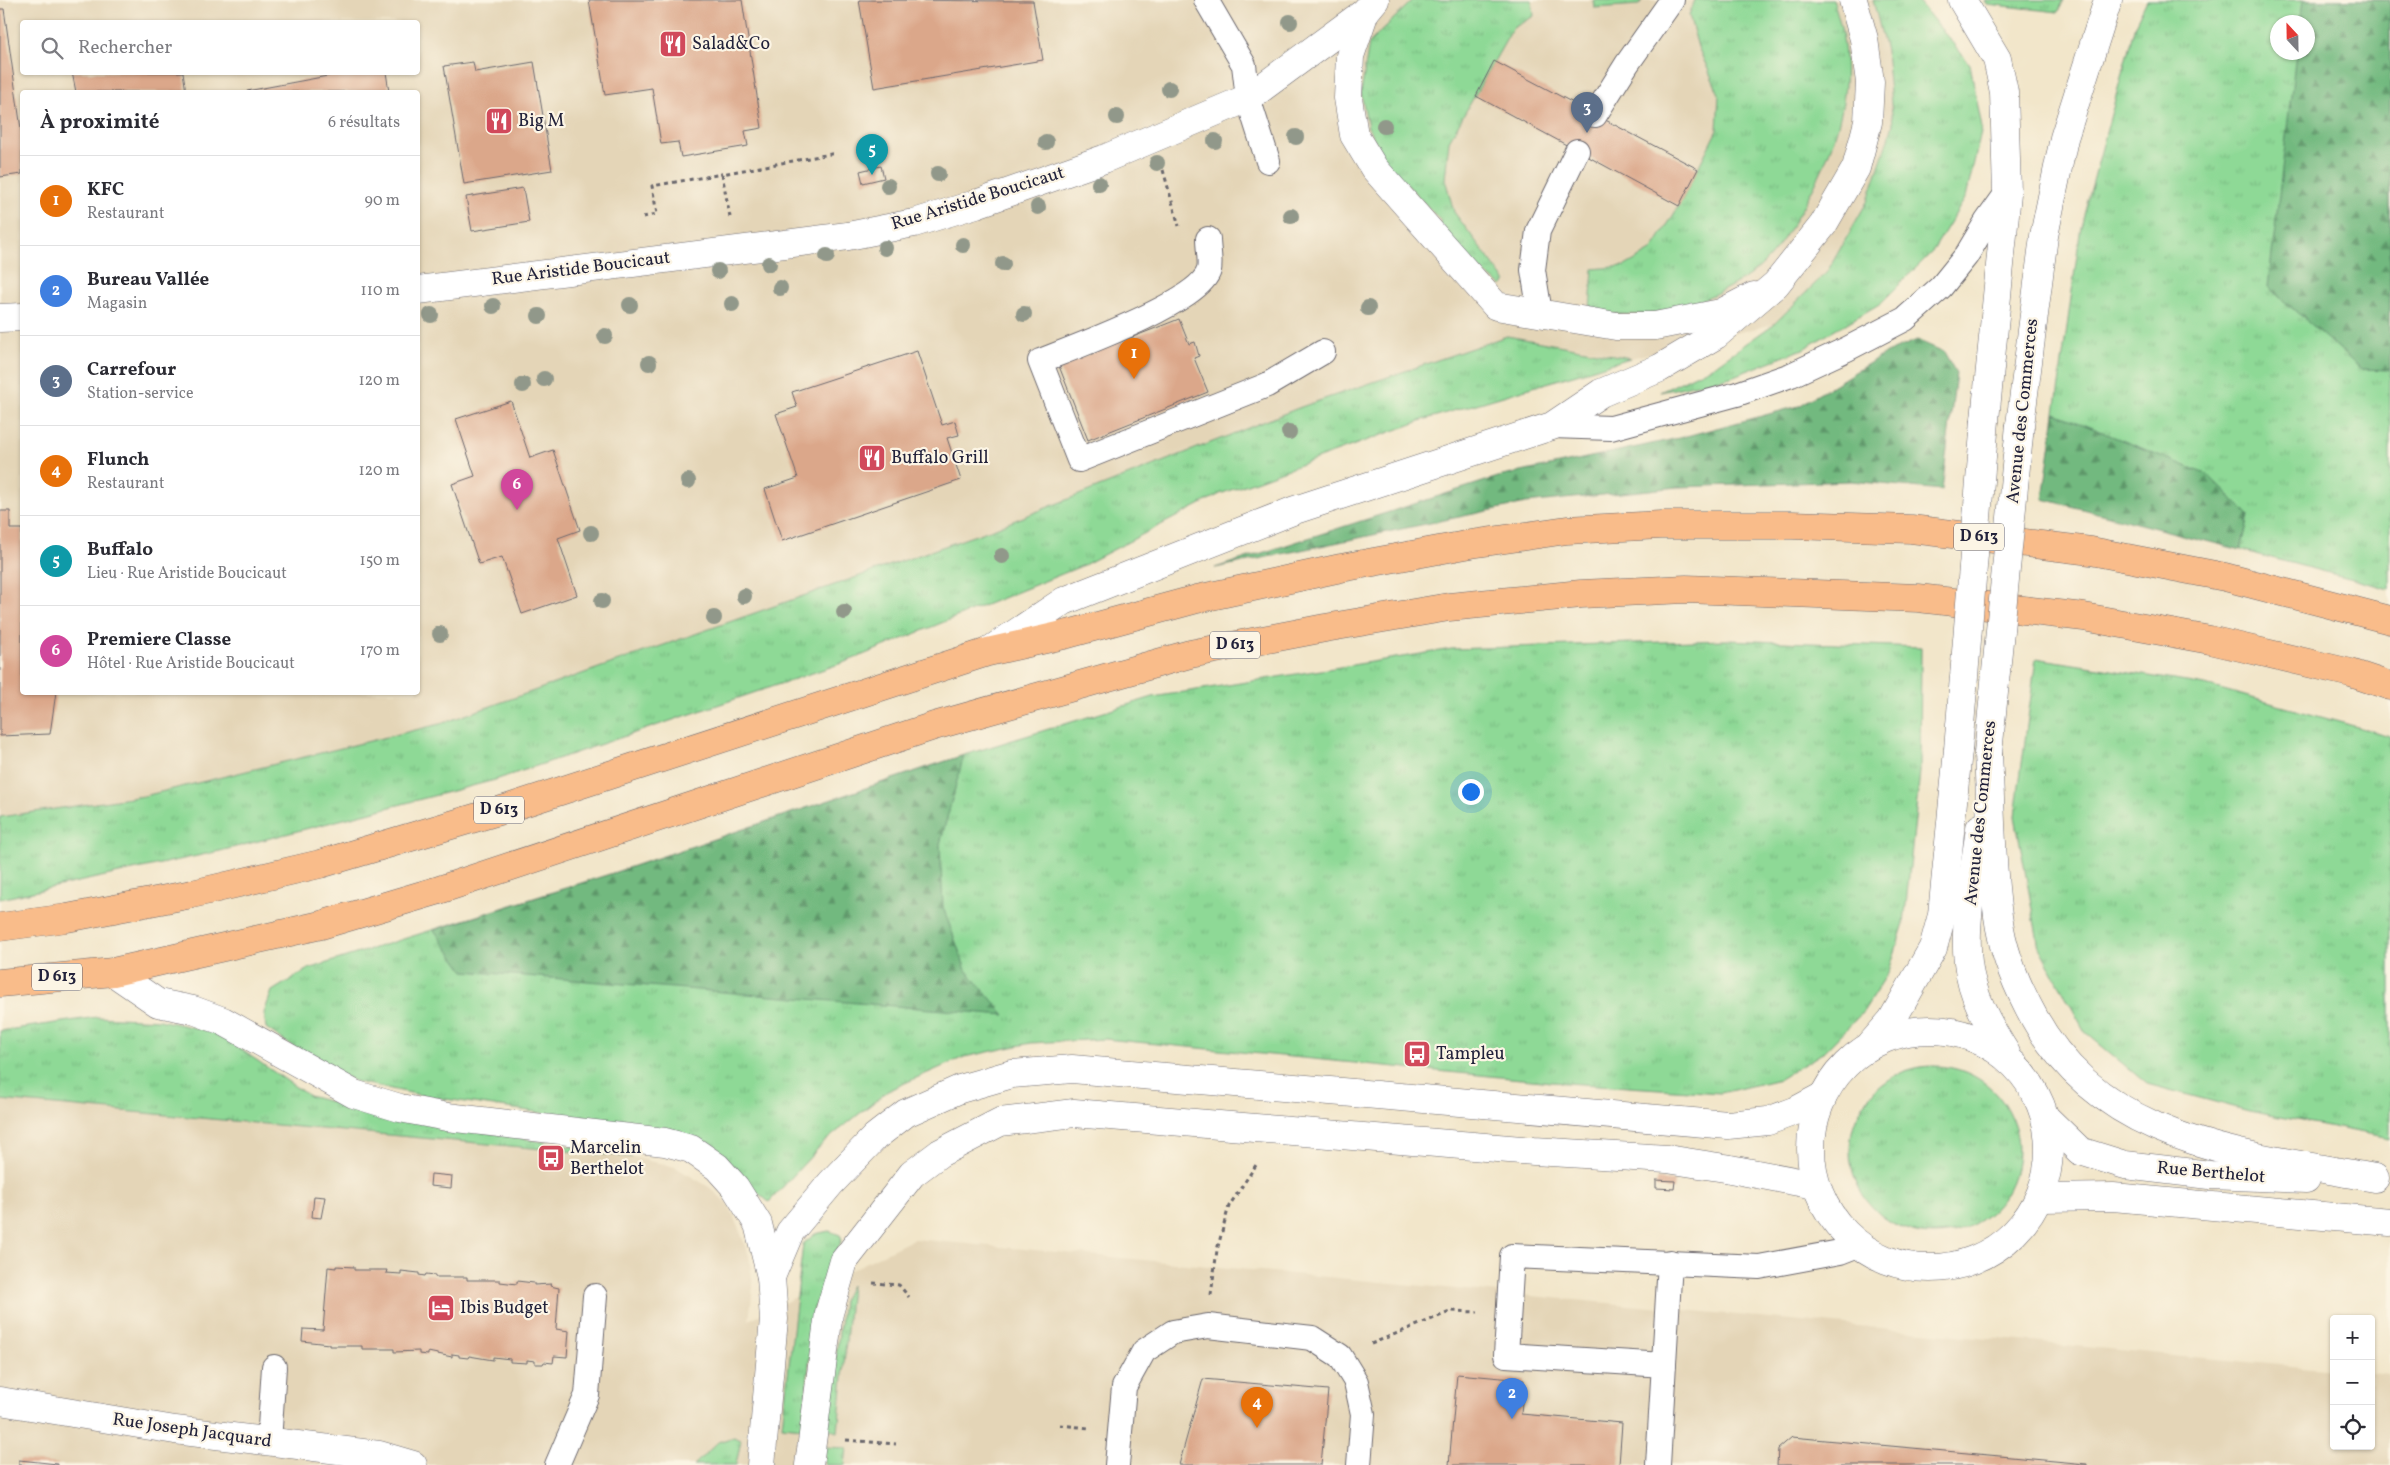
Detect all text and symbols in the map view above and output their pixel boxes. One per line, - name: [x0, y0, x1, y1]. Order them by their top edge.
- north arrow: [2270, 15, 2315, 60]
- search box: [20, 20, 420, 75]
- restaurant icon: Salad&Co: [658, 29, 688, 59]
- place label: Salad&Co: [692, 32, 770, 57]
- icon: search: [38, 34, 66, 62]
- text: Rechercher: [78, 35, 172, 61]
- pin: 3: [1571, 92, 1603, 133]
- restaurant icon: Big M: [484, 106, 514, 136]
- text: À proximité: [40, 108, 159, 137]
- place label: Big M: [518, 109, 564, 134]
- text: 6 résultats: [328, 112, 400, 134]
- pin: 5: [856, 134, 888, 175]
- street label: Rue Aristide Boucicaut: [888, 161, 1068, 237]
- text: KFC: [87, 177, 124, 203]
- text: 1: [53, 190, 59, 212]
- text: 90 m: [364, 190, 400, 212]
- text: Restaurant: [87, 203, 165, 225]
- street label: Rue Aristide Boucicaut: [490, 246, 672, 292]
- text: Bureau Vallée: [87, 267, 209, 293]
- text: 2: [52, 280, 60, 302]
- text: 110 m: [361, 280, 400, 302]
- text: Magasin: [87, 293, 147, 315]
- street label: Avenue des Commerces: [2001, 317, 2045, 505]
- pin: 1: [1118, 338, 1150, 379]
- text: Carrefour: [87, 357, 176, 383]
- text: 3: [52, 370, 60, 392]
- text: 120 m: [358, 370, 400, 392]
- text: Station-service: [87, 383, 194, 405]
- restaurant icon: Buffalo Grill: [857, 443, 887, 473]
- place label: Buffalo Grill: [891, 446, 989, 471]
- text: Flunch: [87, 447, 150, 473]
- text: 4: [51, 460, 61, 482]
- text: 120 m: [358, 460, 400, 482]
- pin: 6: [501, 469, 533, 510]
- text: Restaurant: [87, 473, 165, 495]
- road number: D 613: [1954, 524, 2004, 550]
- text: Buffalo: [87, 537, 153, 563]
- text: 5: [52, 550, 60, 572]
- text: 150 m: [359, 550, 400, 572]
- text: Lieu · Rue Aristide Boucicaut: [87, 563, 287, 585]
- text: Premiere Classe: [87, 627, 231, 653]
- road number: D 613: [1210, 632, 1260, 658]
- text: 6: [52, 640, 60, 662]
- text: 170 m: [360, 640, 400, 662]
- text: Hôtel · Rue Aristide Boucicaut: [87, 653, 295, 675]
- street label: Avenue des Commerces: [1959, 719, 2003, 907]
- your location: [1458, 779, 1484, 805]
- road number: D 613: [474, 796, 524, 824]
- road number: D 613: [32, 964, 82, 990]
- bus stop icon: Tampleu: [1402, 1039, 1432, 1069]
- place label: Tampleu: [1436, 1042, 1505, 1067]
- place label: Marcelin Berthelot: [570, 1136, 644, 1182]
- bus stop icon: Marcelin Berthelot: [536, 1143, 566, 1173]
- street label: Rue Berthelot: [2156, 1156, 2266, 1190]
- hotel icon: Ibis Budget: [426, 1293, 456, 1323]
- place label: Ibis Budget: [460, 1296, 549, 1321]
- map controls: [2330, 1315, 2375, 1450]
- button: +: [2330, 1315, 2375, 1360]
- button: −: [2330, 1360, 2375, 1405]
- pin: 2: [1496, 1378, 1528, 1419]
- pin: 4: [1241, 1387, 1273, 1428]
- button: locate: [2330, 1405, 2375, 1450]
- street label: Rue Joseph Jacquard: [111, 1407, 273, 1455]

